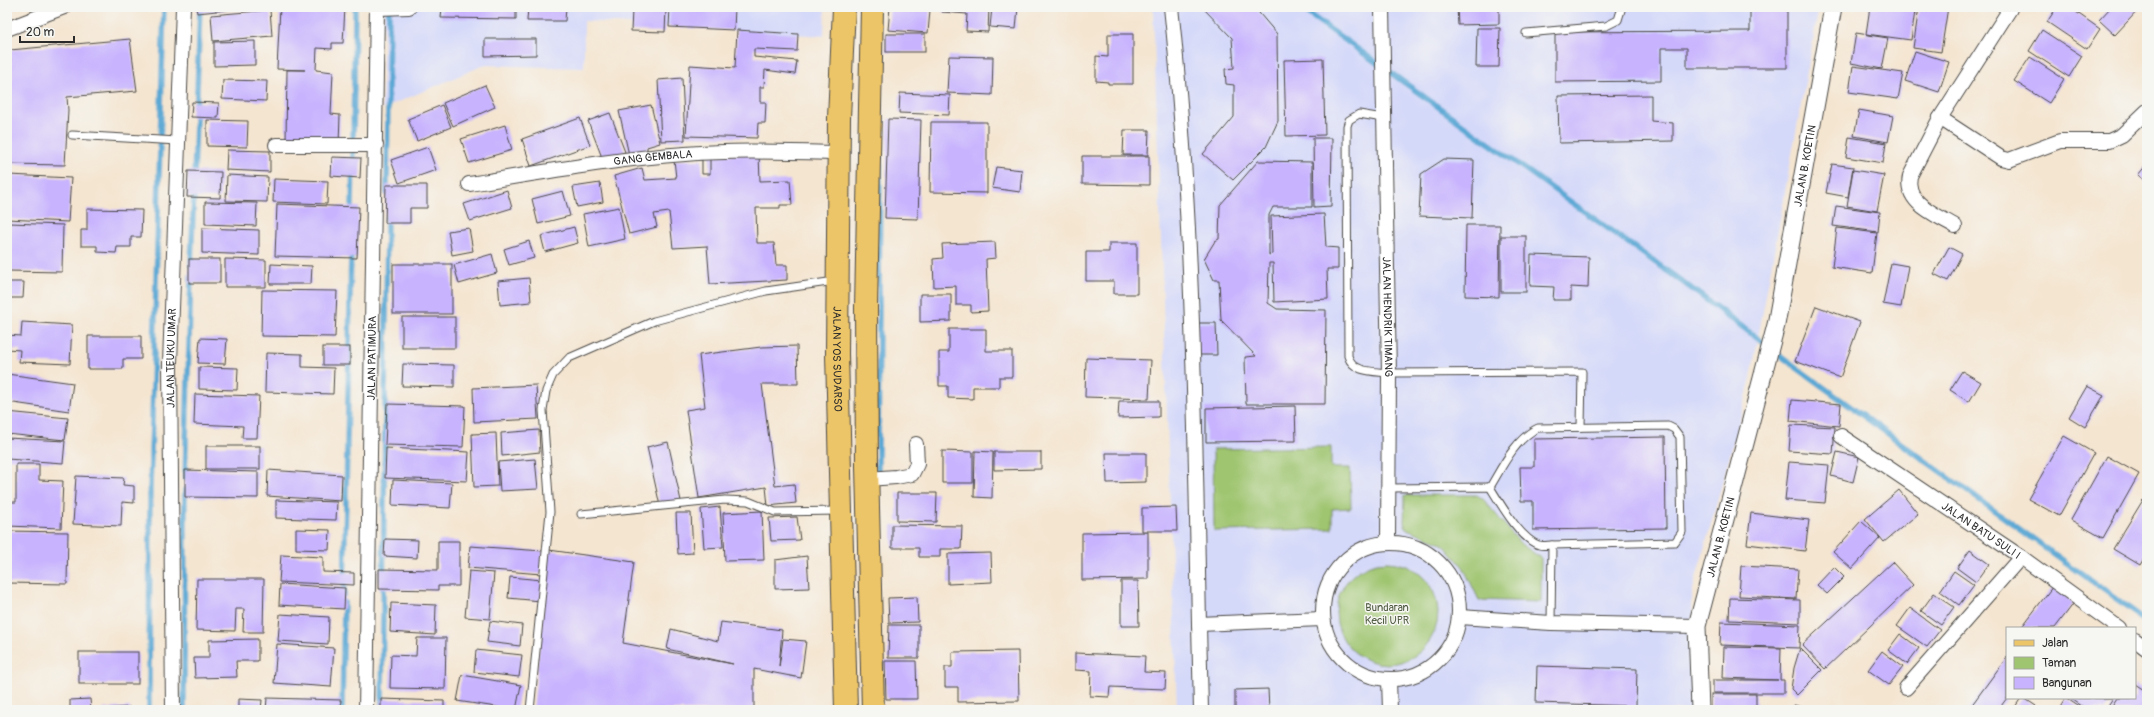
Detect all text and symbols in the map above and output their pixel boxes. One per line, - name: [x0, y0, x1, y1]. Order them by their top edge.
- scale bar: [20, 18, 74, 44]
- text: 20 m: [26, 25, 55, 40]
- street label: JALAN B. KOETIN: [1791, 124, 1818, 208]
- street label: GANG GEMBALA: [613, 147, 693, 168]
- street label: JALAN HENDRIK TIMANG: [1380, 257, 1396, 377]
- street label: JALAN YOS SUDARSO: [830, 306, 845, 412]
- street label: JALAN TEUKU UMAR: [163, 308, 178, 408]
- street label: JALAN PATIMURA: [364, 316, 379, 400]
- street label: JALAN B. KOETIN: [1704, 495, 1737, 579]
- street label: JALAN BATU SULI I: [1939, 499, 2023, 561]
- park label: Bundaran Kecil UPR: [1365, 601, 1409, 627]
- legend: [2006, 627, 2136, 699]
- text: Jalan: [2042, 636, 2068, 651]
- text: Taman: [2042, 656, 2076, 671]
- text: Bangunan: [2042, 676, 2092, 691]

